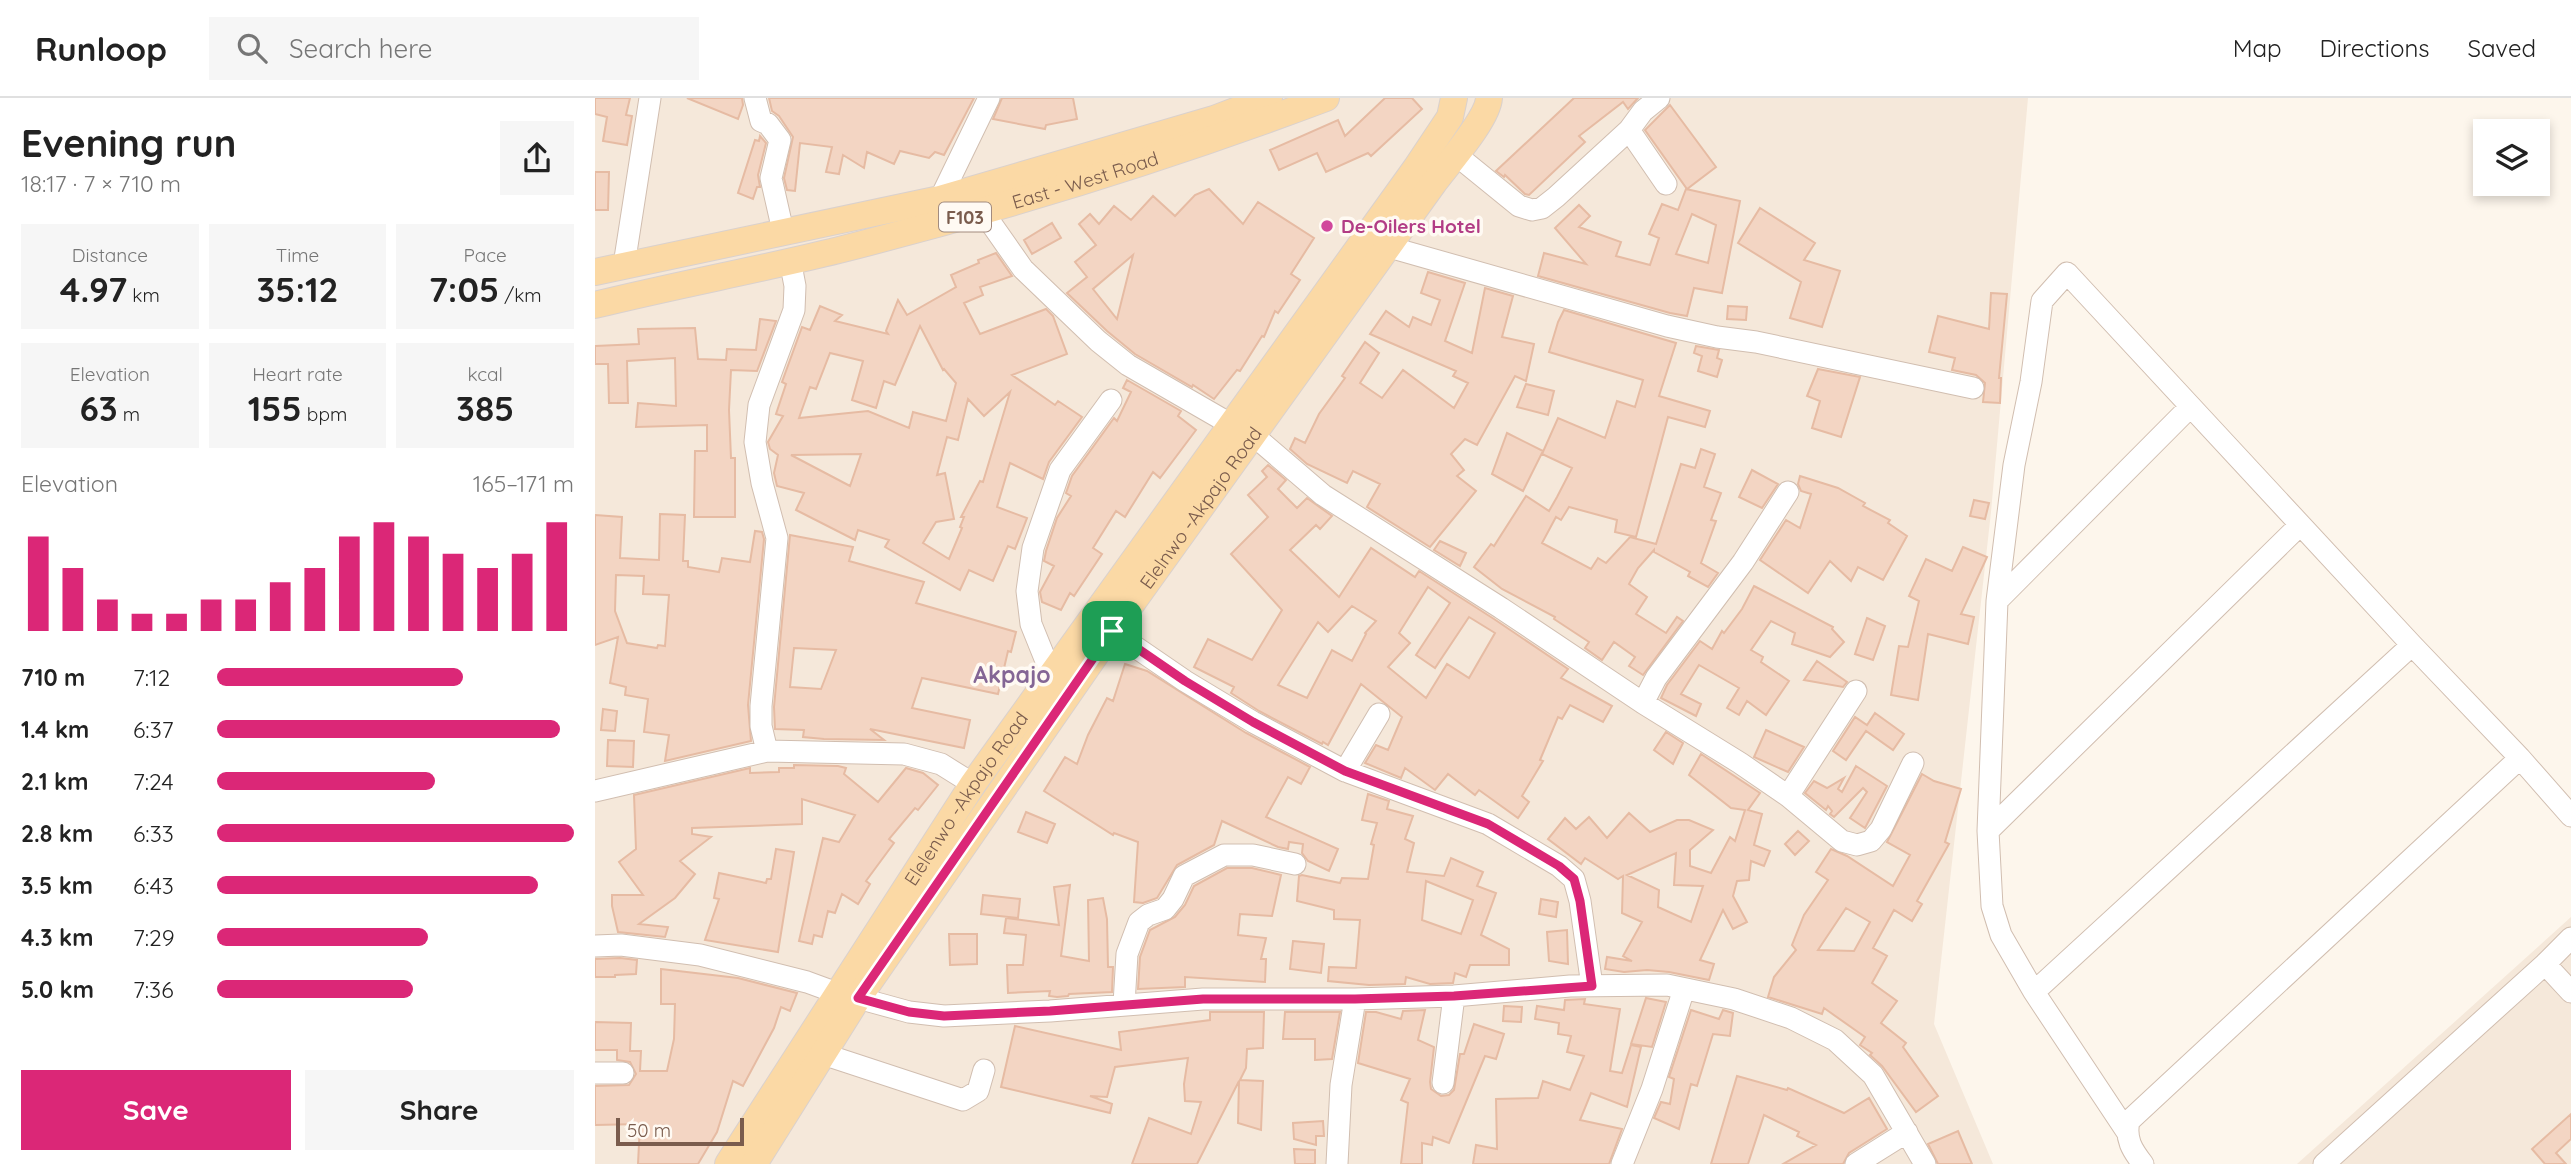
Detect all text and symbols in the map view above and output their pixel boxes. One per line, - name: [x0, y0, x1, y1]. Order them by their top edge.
- search box: [209, 17, 699, 80]
- text: Runloop: [35, 28, 167, 69]
- icon: search: [233, 29, 271, 67]
- text: Search here: [289, 32, 432, 65]
- text: Map: [2233, 33, 2282, 63]
- text: Directions: [2320, 33, 2430, 63]
- text: Saved: [2468, 33, 2536, 63]
- text: Evening run: [21, 119, 236, 167]
- map controls: [2473, 119, 2550, 196]
- button: layers: [2473, 119, 2550, 196]
- button: share: [500, 121, 574, 195]
- street label: East - West Road: [1009, 146, 1161, 214]
- text: 18:17 · 7 × 710 m: [21, 169, 181, 198]
- road number: F103: [939, 202, 991, 232]
- place label: De-Oilers Hotel: [1341, 214, 1481, 238]
- marker: De-Oilers Hotel: [1319, 218, 1335, 234]
- text: Distance: [72, 243, 148, 267]
- text: Time: [276, 243, 319, 267]
- text: Pace: [464, 243, 507, 267]
- text: 4.97: [60, 267, 127, 311]
- text: 35:12: [256, 267, 339, 311]
- text: 7:05: [429, 267, 499, 311]
- text: km: [127, 283, 160, 307]
- text: /km: [499, 283, 542, 307]
- text: Elevation: [70, 362, 150, 386]
- text: Heart rate: [252, 362, 343, 386]
- text: kcal: [467, 362, 503, 386]
- text: 63: [79, 386, 118, 430]
- text: 155: [248, 386, 302, 430]
- text: 385: [456, 386, 514, 430]
- text: m: [118, 402, 140, 426]
- text: bpm: [302, 402, 347, 426]
- street label: Elelnwo -Akpajo Road: [1134, 422, 1267, 593]
- text: Elevation: [21, 469, 118, 498]
- text: 165–171 m: [473, 469, 574, 498]
- pin: [1082, 601, 1142, 661]
- icon: arrive: [1093, 612, 1131, 650]
- district label: Akpajo: [973, 660, 1051, 689]
- text: 710 m: [21, 663, 85, 692]
- text: 7:12: [133, 663, 170, 692]
- street label: Elelenwo -Akpajo Road: [899, 707, 1033, 890]
- text: 1.4 km: [21, 715, 89, 744]
- text: 6:37: [133, 715, 174, 744]
- text: 2.1 km: [21, 767, 88, 796]
- text: 7:24: [133, 767, 174, 796]
- text: 2.8 km: [21, 819, 93, 848]
- text: 6:33: [133, 819, 174, 848]
- text: 3.5 km: [21, 871, 93, 900]
- text: 6:43: [133, 871, 174, 900]
- text: 4.3 km: [21, 923, 93, 952]
- text: 7:29: [133, 923, 175, 952]
- text: 5.0 km: [21, 975, 94, 1004]
- text: 7:36: [133, 975, 174, 1004]
- button: Save: [21, 1070, 291, 1150]
- button: Share: [305, 1070, 574, 1150]
- scale bar: [616, 1115, 744, 1147]
- text: 50 m: [627, 1118, 671, 1142]

